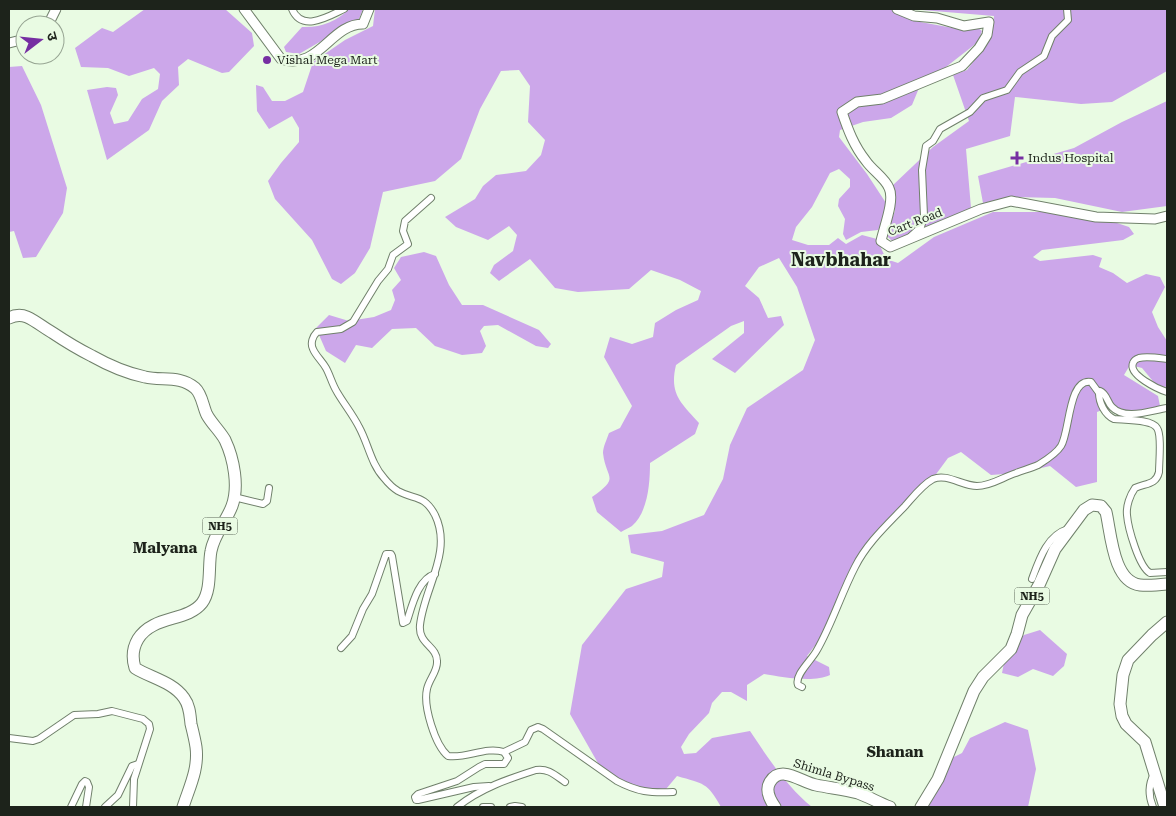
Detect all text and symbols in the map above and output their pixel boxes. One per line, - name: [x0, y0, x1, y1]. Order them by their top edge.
- north arrow: [15, 15, 65, 65]
- text: उ: [44, 30, 62, 43]
- place label: Vishal Mega Mart: [277, 53, 378, 67]
- marker: Vishal Mega Mart: [261, 54, 273, 66]
- marker: Indus Hospital: [1010, 151, 1024, 165]
- place label: Indus Hospital: [1028, 151, 1114, 165]
- street label: Cart Road: [886, 205, 945, 239]
- district label: Navbhahar: [791, 249, 891, 270]
- road number: NH5: [202, 518, 238, 534]
- district label: Malyana: [133, 539, 198, 557]
- road number: NH5: [1014, 588, 1050, 604]
- district label: Shanan: [866, 743, 924, 761]
- street label: Shimla Bypass: [792, 756, 876, 794]

